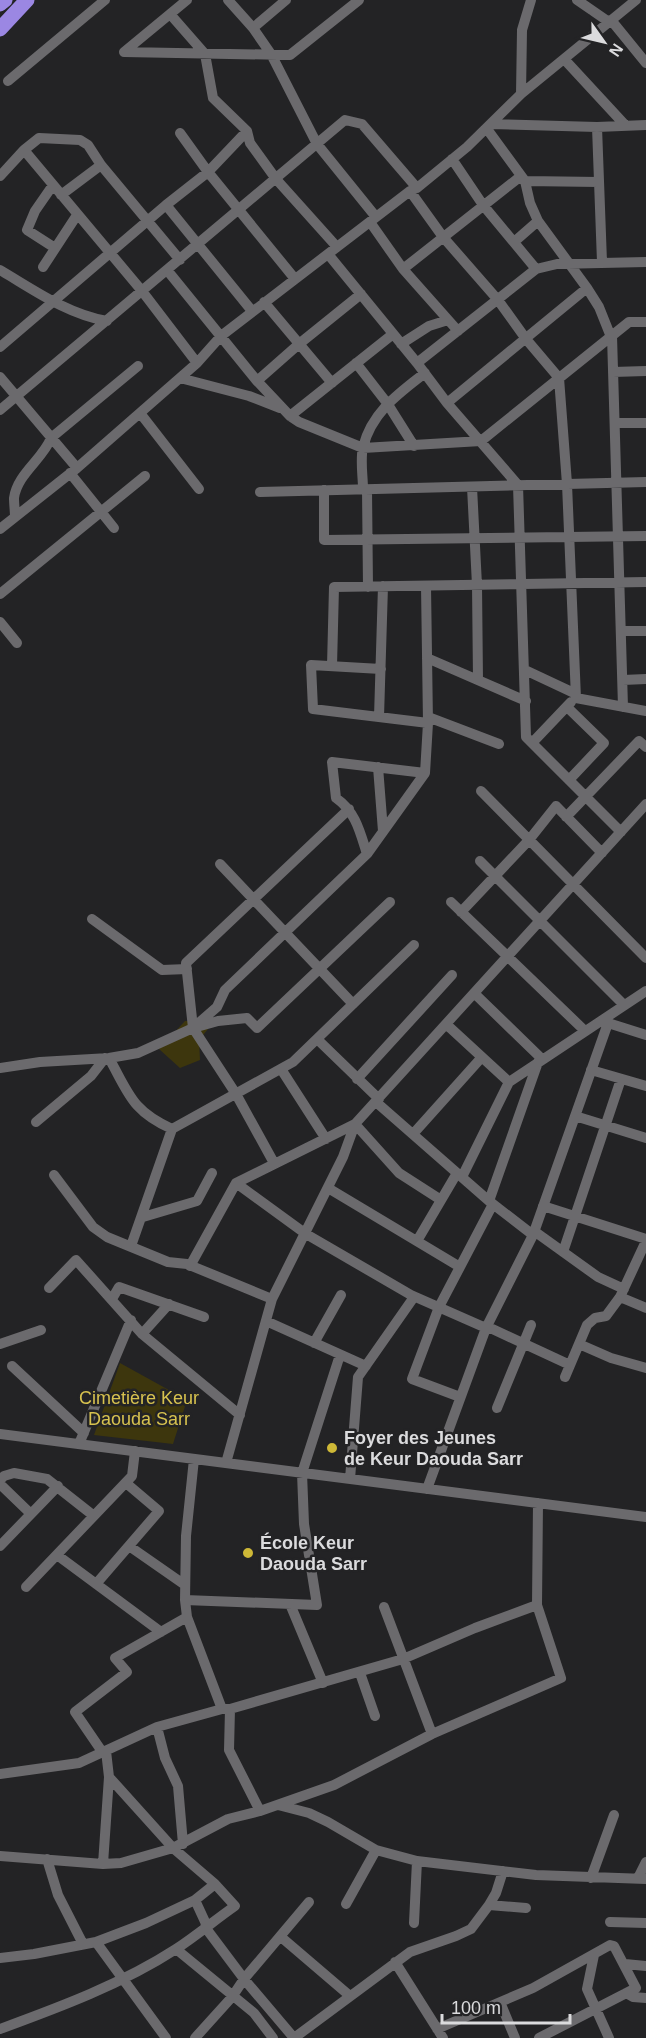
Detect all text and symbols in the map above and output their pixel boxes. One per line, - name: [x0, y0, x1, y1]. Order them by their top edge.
- north arrow: [574, 12, 634, 72]
- text: N: [606, 41, 626, 60]
- park label: Cimetière Keur Daouda Sarr: [79, 1388, 199, 1429]
- place label: Foyer des Jeunes de Keur Daouda Sarr: [344, 1428, 523, 1469]
- marker: Foyer des Jeunes de Keur Daouda Sarr: [325, 1441, 339, 1455]
- place label: École Keur Daouda Sarr: [260, 1532, 367, 1574]
- marker: École Keur Daouda Sarr: [241, 1546, 255, 1560]
- scale bar: [442, 1987, 570, 2025]
- text: 100 m: [451, 1998, 501, 2018]

